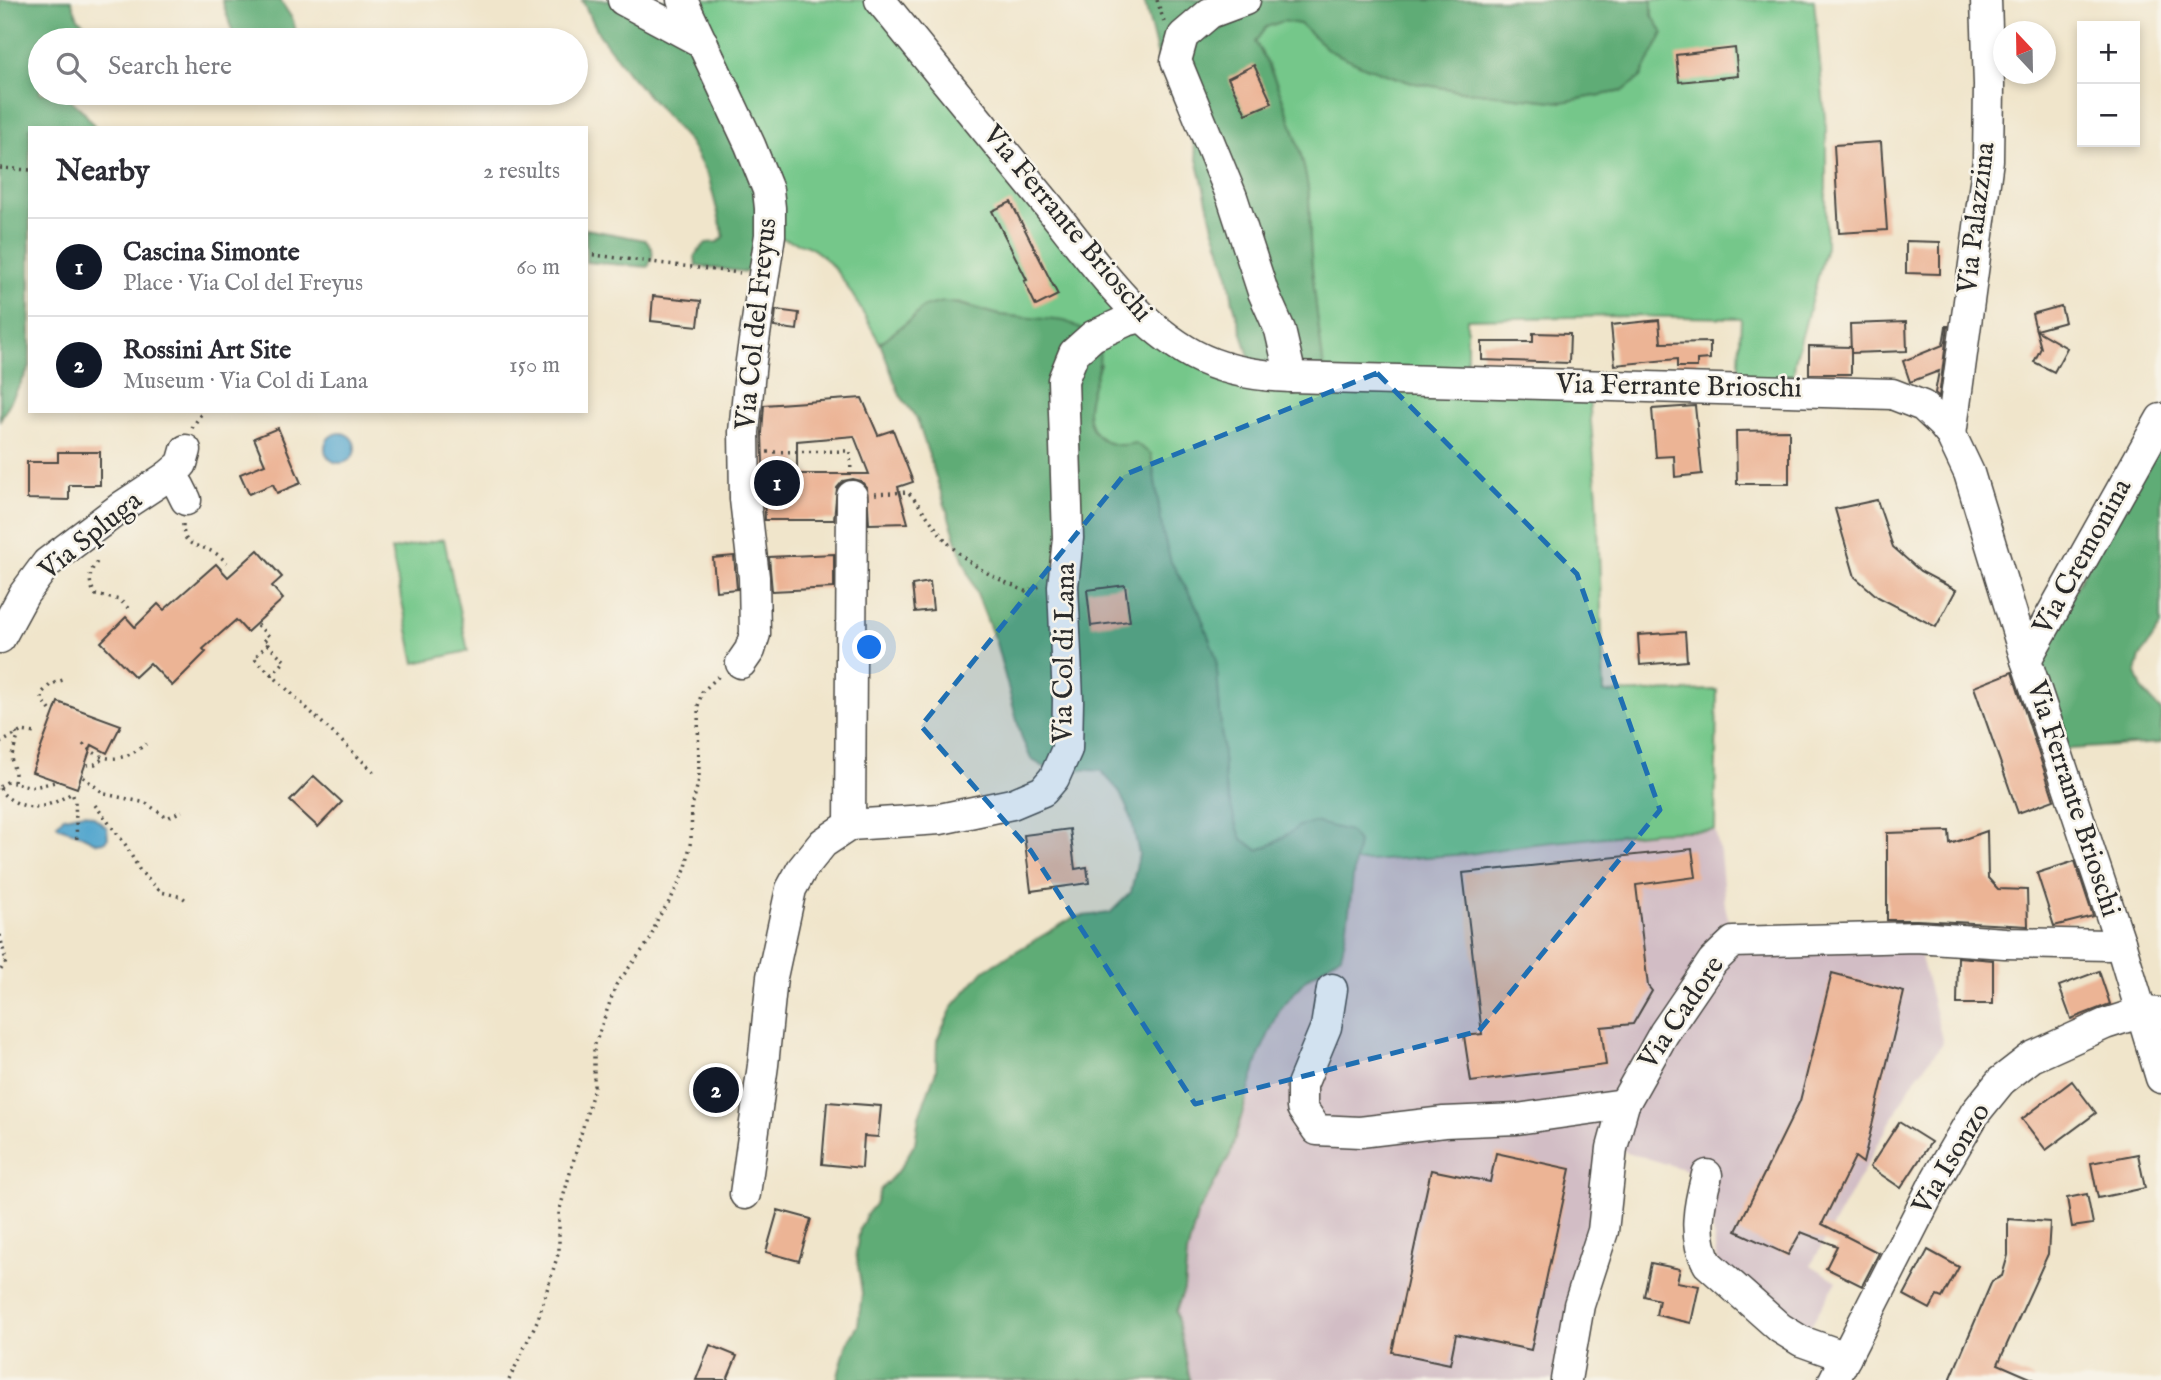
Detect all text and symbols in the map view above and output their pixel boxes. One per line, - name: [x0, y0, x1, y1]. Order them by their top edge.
- north arrow: [1993, 21, 2056, 84]
- map controls: [2077, 21, 2140, 147]
- button: +: [2077, 21, 2140, 84]
- search box: [28, 28, 588, 105]
- icon: search: [52, 48, 90, 86]
- text: Search here: [108, 50, 232, 83]
- button: −: [2077, 84, 2140, 147]
- street label: Via Ferrante Brioschi: [974, 118, 1159, 329]
- street label: Via Palazzina: [1950, 139, 2004, 297]
- text: Nearby: [56, 153, 149, 191]
- text: 2 results: [483, 157, 560, 186]
- street label: Via Col del Freyus: [728, 216, 786, 433]
- text: Cascina Simonte: [123, 236, 300, 269]
- text: 1: [75, 253, 83, 282]
- text: 60 m: [516, 253, 560, 282]
- text: Place · Via Col del Freyus: [123, 269, 363, 298]
- text: Rossini Art Site: [123, 334, 291, 367]
- text: 2: [74, 351, 84, 380]
- text: 150 m: [509, 351, 560, 380]
- text: Museum · Via Col di Lana: [123, 367, 368, 396]
- street label: Via Ferrante Brioschi: [1555, 367, 1802, 407]
- pin: 1: [754, 457, 800, 509]
- street label: Via Cremonina: [2025, 472, 2141, 642]
- street label: Via Spluga: [32, 483, 150, 589]
- street label: Via Col di Lana: [1046, 562, 1084, 744]
- your location: [852, 630, 886, 664]
- street label: Via Ferrante Brioschi: [2018, 676, 2128, 921]
- street label: Via Cadore: [1631, 950, 1733, 1077]
- pin: 2: [693, 1064, 739, 1116]
- street label: Via Isonzo: [1905, 1097, 1999, 1222]

